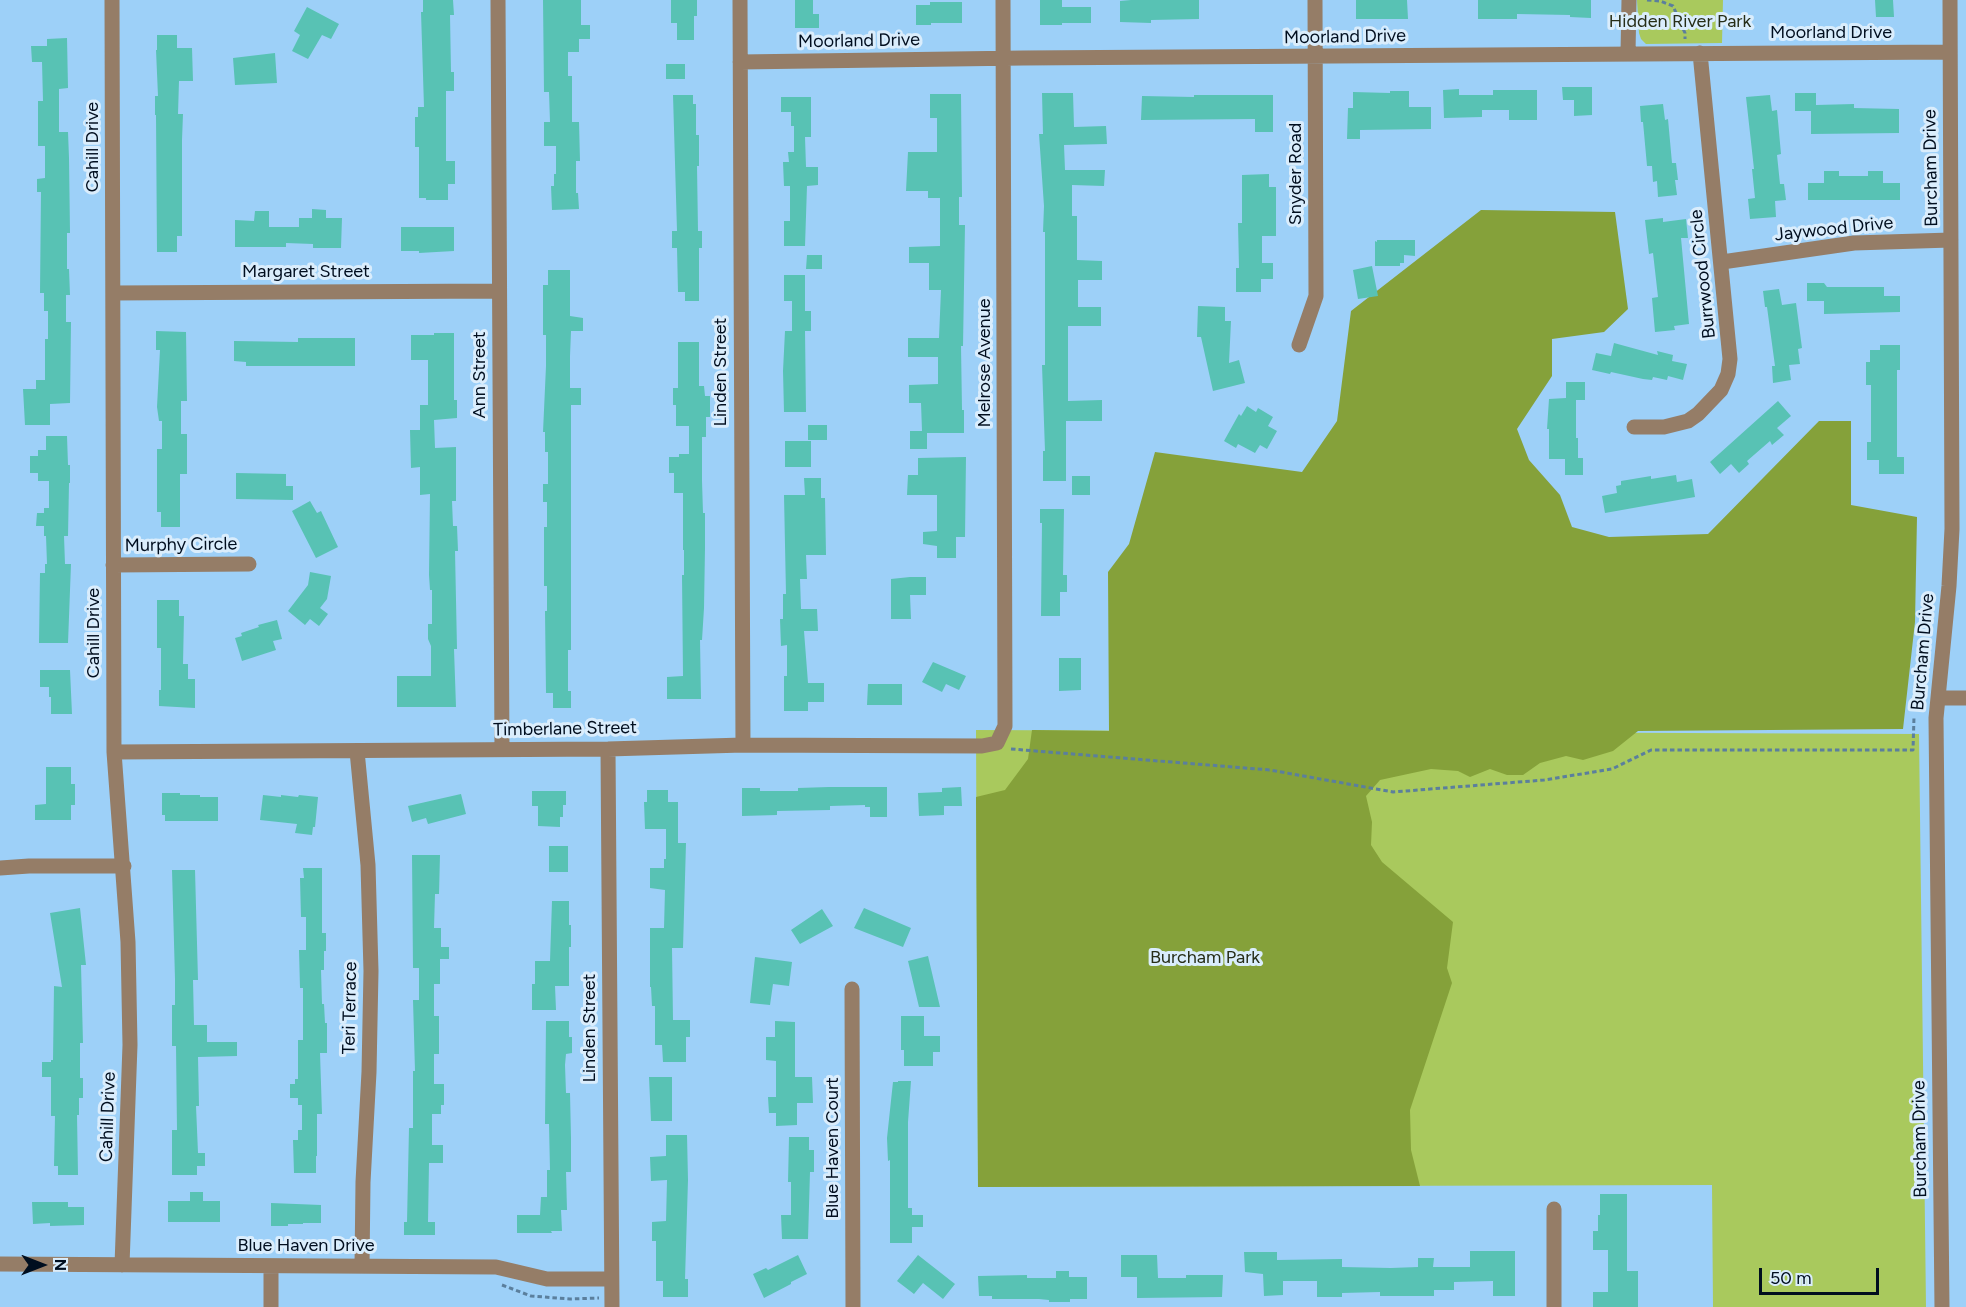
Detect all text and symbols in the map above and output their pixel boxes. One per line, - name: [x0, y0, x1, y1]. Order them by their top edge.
- park label: Hidden River Park: [1609, 11, 1751, 33]
- street label: Moorland Drive: [1770, 22, 1892, 44]
- street label: Moorland Drive: [1284, 25, 1406, 49]
- street label: Moorland Drive: [798, 29, 920, 53]
- street label: Cahill Drive: [82, 102, 104, 192]
- street label: Burcham Drive: [1919, 109, 1943, 227]
- street label: Snyder Road: [1285, 123, 1307, 225]
- street label: Burrwood Circle: [1685, 208, 1721, 340]
- street label: Jaywood Drive: [1774, 212, 1894, 246]
- street label: Margaret Street: [242, 261, 370, 283]
- street label: Melrose Avenue: [974, 298, 996, 428]
- street label: Linden Street: [710, 318, 732, 426]
- street label: Ann Street: [469, 331, 491, 419]
- street label: Murphy Circle: [125, 533, 237, 557]
- street label: Cahill Drive: [83, 588, 105, 678]
- street label: Burcham Drive: [1907, 593, 1939, 711]
- street label: Timberlane Street: [493, 717, 637, 741]
- park label: Burcham Park: [1150, 947, 1260, 969]
- street label: Teri Terrace: [338, 961, 362, 1055]
- street label: Linden Street: [579, 974, 601, 1082]
- street label: Cahill Drive: [96, 1071, 120, 1163]
- street label: Blue Haven Court: [822, 1077, 844, 1219]
- street label: Burcham Drive: [1908, 1080, 1932, 1198]
- north arrow: [12, 1235, 72, 1295]
- street label: Blue Haven Drive: [238, 1235, 374, 1257]
- scale bar: [1762, 1256, 1882, 1294]
- text: N: [51, 1259, 70, 1271]
- text: 50 m: [1770, 1267, 1812, 1289]

